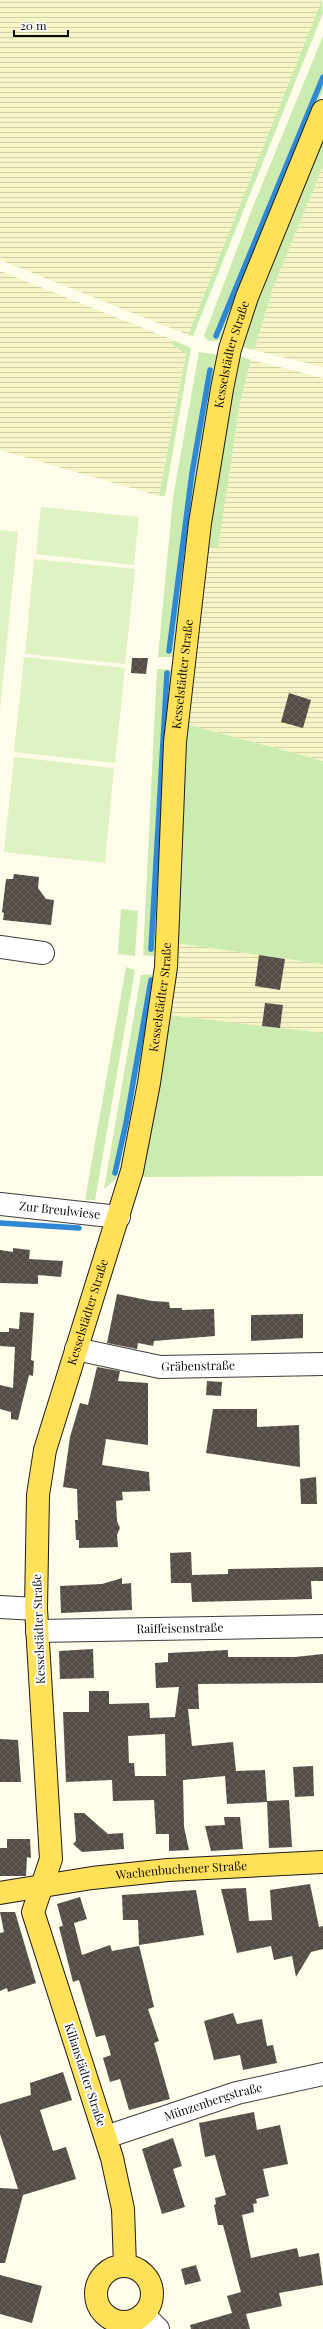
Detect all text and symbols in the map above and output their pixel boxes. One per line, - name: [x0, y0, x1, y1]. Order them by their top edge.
- scale bar: [14, 12, 68, 38]
- text: 20 m: [20, 17, 47, 33]
- street label: Kesselstädter Straße: [210, 298, 252, 409]
- street label: Kesselstädter Straße: [168, 618, 196, 730]
- street label: Kesselstädter Straße: [145, 942, 174, 1053]
- street label: Zur Breulwiese: [18, 1197, 101, 1222]
- street label: Kesselstädter Straße: [63, 1257, 111, 1367]
- street label: Gräbenstraße: [161, 1357, 235, 1374]
- street label: Kesselstädter Straße: [28, 1574, 48, 1684]
- street label: Raiffeisenstraße: [136, 1619, 224, 1636]
- street label: Wachenbuchener Straße: [114, 1857, 247, 1883]
- street label: Kilianstädter Straße: [62, 2021, 110, 2128]
- street label: Münzenbergstraße: [162, 2079, 264, 2124]

